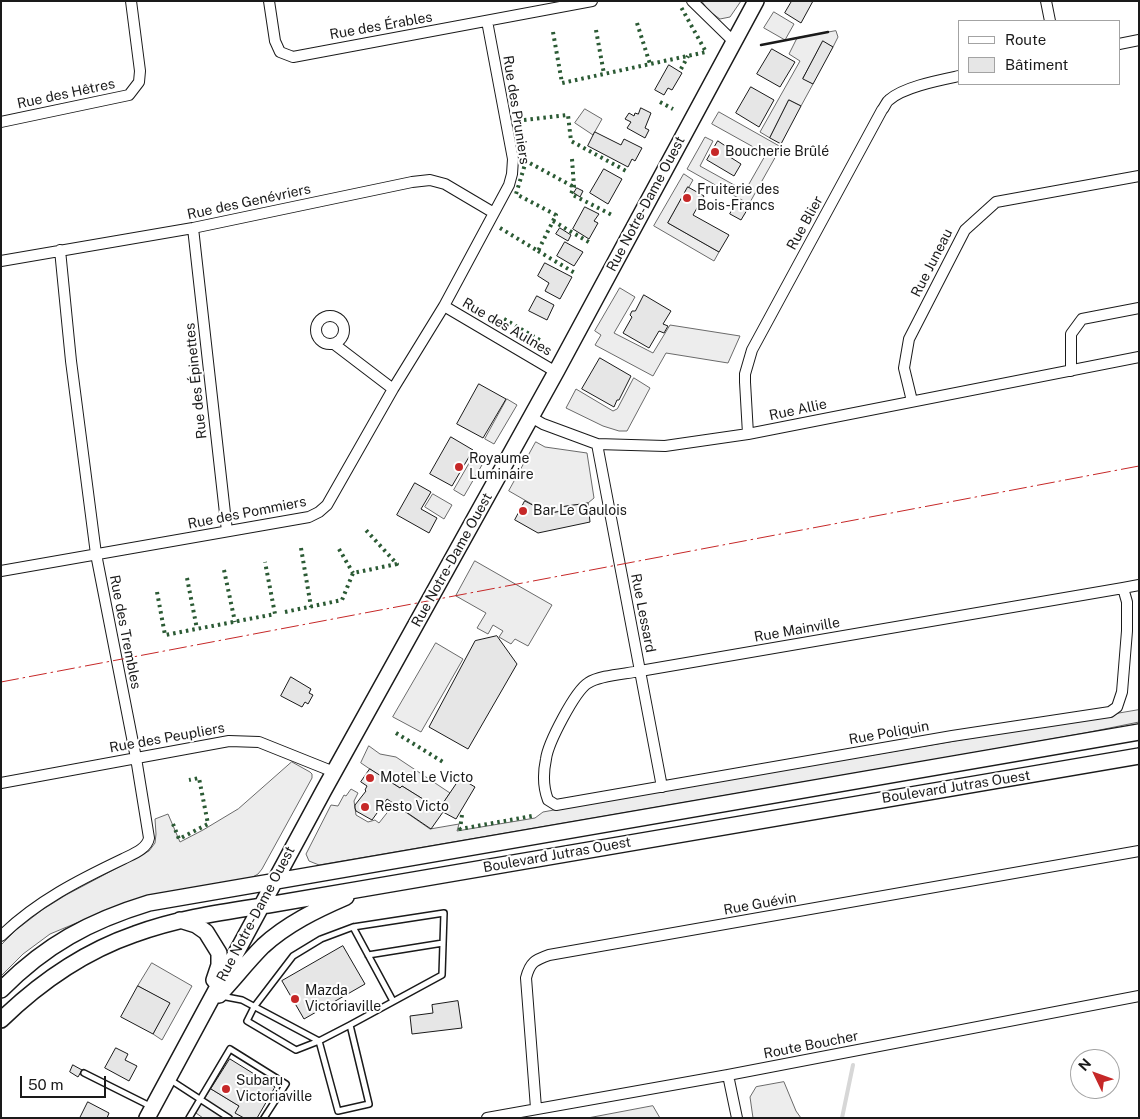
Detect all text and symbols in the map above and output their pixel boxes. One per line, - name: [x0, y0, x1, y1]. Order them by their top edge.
- street label: Rue des Érables: [328, 9, 434, 43]
- legend: [958, 20, 1120, 85]
- text: Route: [1005, 31, 1046, 48]
- street label: Rue des Pruniers: [499, 54, 533, 166]
- text: Bâtiment: [1005, 56, 1068, 73]
- street label: Rue des Hêtres: [16, 75, 116, 113]
- street label: Rue Notre-Dame Ouest: [603, 134, 689, 274]
- place label: Boucherie Brûlé: [725, 144, 829, 160]
- marker: Boucherie Brûlé: [709, 146, 721, 158]
- street label: Rue des Genévriers: [186, 181, 312, 223]
- place label: Fruiterie des Bois-Francs: [697, 182, 779, 214]
- marker: Fruiterie des Bois-Francs: [681, 192, 693, 204]
- street label: Rue Blier: [783, 193, 827, 253]
- street label: Rue Juneau: [908, 226, 956, 300]
- street label: Rue des Aulnes: [459, 295, 555, 359]
- street label: Rue des Épinettes: [182, 322, 210, 440]
- street label: Rue Allie: [768, 396, 828, 424]
- place label: Royaume Luminaire: [469, 451, 534, 484]
- marker: Royaume Luminaire: [453, 461, 465, 473]
- street label: Rue Notre-Dame Ouest: [408, 490, 496, 630]
- street label: Rue des Pommiers: [186, 493, 308, 533]
- place label: Bar Le Gaulois: [533, 503, 627, 519]
- marker: Bar Le Gaulois: [517, 505, 529, 517]
- street label: Rue Lessard: [627, 572, 659, 654]
- street label: Rue des Trembles: [106, 573, 144, 691]
- street label: Rue Mainville: [753, 614, 841, 646]
- street label: Rue Poliquin: [847, 718, 931, 748]
- street label: Rue des Peupliers: [108, 720, 226, 756]
- street label: Boulevard Jutras Ouest: [881, 767, 1031, 807]
- place label: Motel Le Victo: [380, 770, 473, 786]
- marker: Motel Le Victo: [364, 772, 376, 784]
- place label: Resto Victo: [375, 799, 449, 815]
- marker: Resto Victo: [359, 801, 371, 813]
- street label: Boulevard Jutras Ouest: [482, 834, 632, 876]
- street label: Rue Notre-Dame Ouest: [213, 844, 299, 984]
- street label: Rue Guévin: [722, 889, 798, 919]
- place label: Mazda Victoriaville: [305, 983, 381, 1016]
- marker: Mazda Victoriaville: [289, 993, 301, 1005]
- street label: Route Boucher: [762, 1028, 860, 1062]
- north arrow: [1070, 1049, 1120, 1099]
- text: N: [1075, 1055, 1094, 1074]
- scale bar: [22, 1066, 109, 1098]
- place label: Subaru Victoriaville: [236, 1073, 312, 1106]
- text: 50 m: [28, 1076, 63, 1093]
- marker: Subaru Victoriaville: [220, 1083, 232, 1095]

